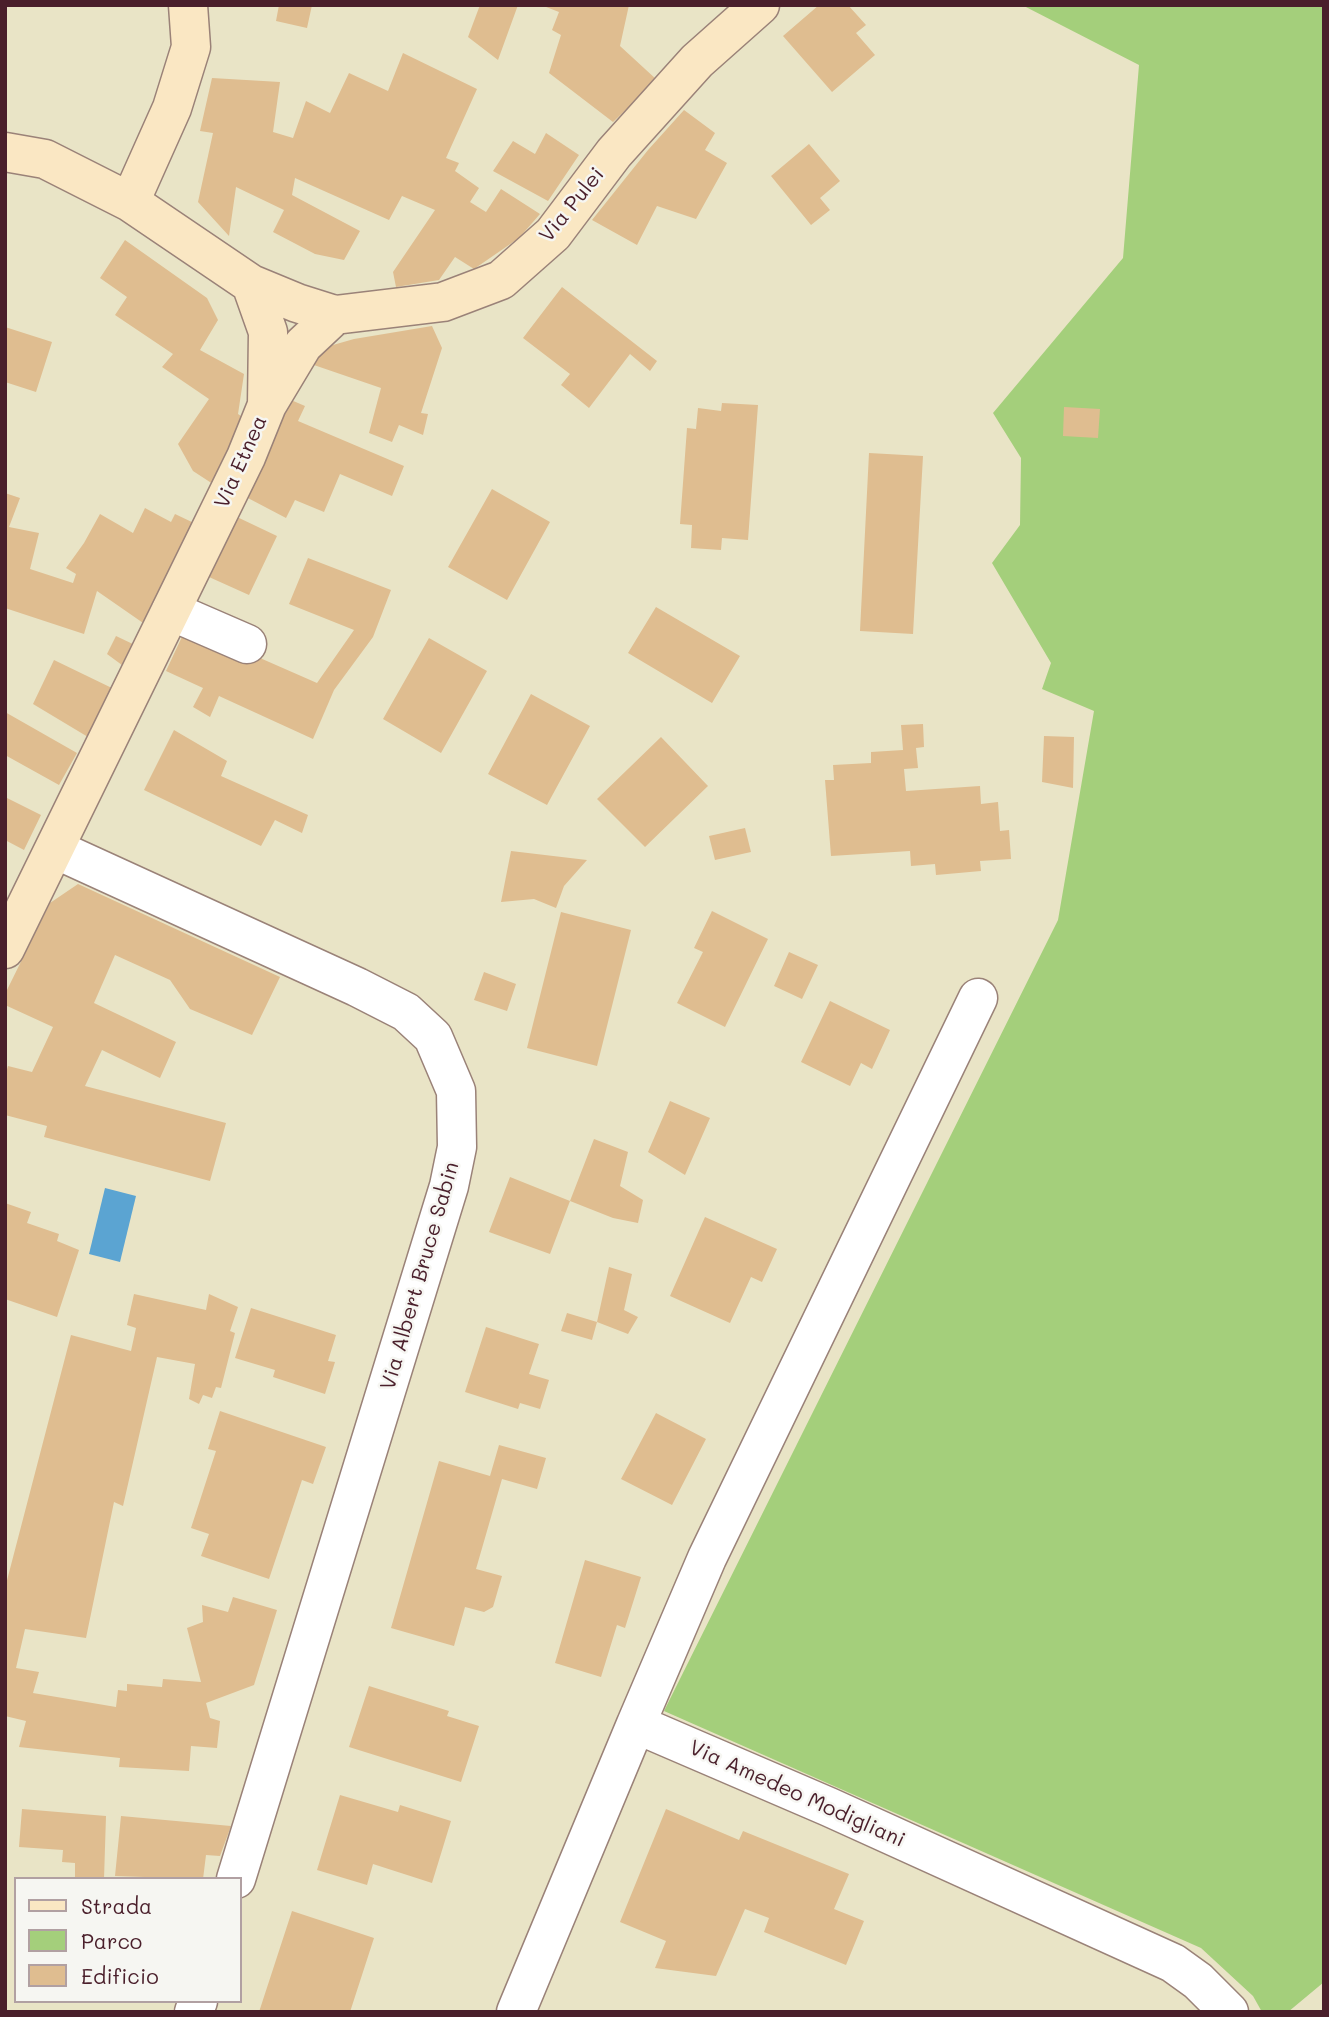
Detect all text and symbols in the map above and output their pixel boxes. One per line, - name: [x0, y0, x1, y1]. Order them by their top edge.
- street label: Via Pulei: [534, 163, 610, 247]
- street label: Via Etnea: [209, 412, 273, 512]
- street label: Via Albert Bruce Sabin: [375, 1159, 465, 1393]
- street label: Via Amedeo Modigliani: [685, 1735, 909, 1853]
- legend: [14, 1877, 242, 2003]
- text: Strada: [81, 1892, 152, 1919]
- text: Parco: [81, 1927, 142, 1954]
- text: Edificio: [81, 1962, 159, 1989]

